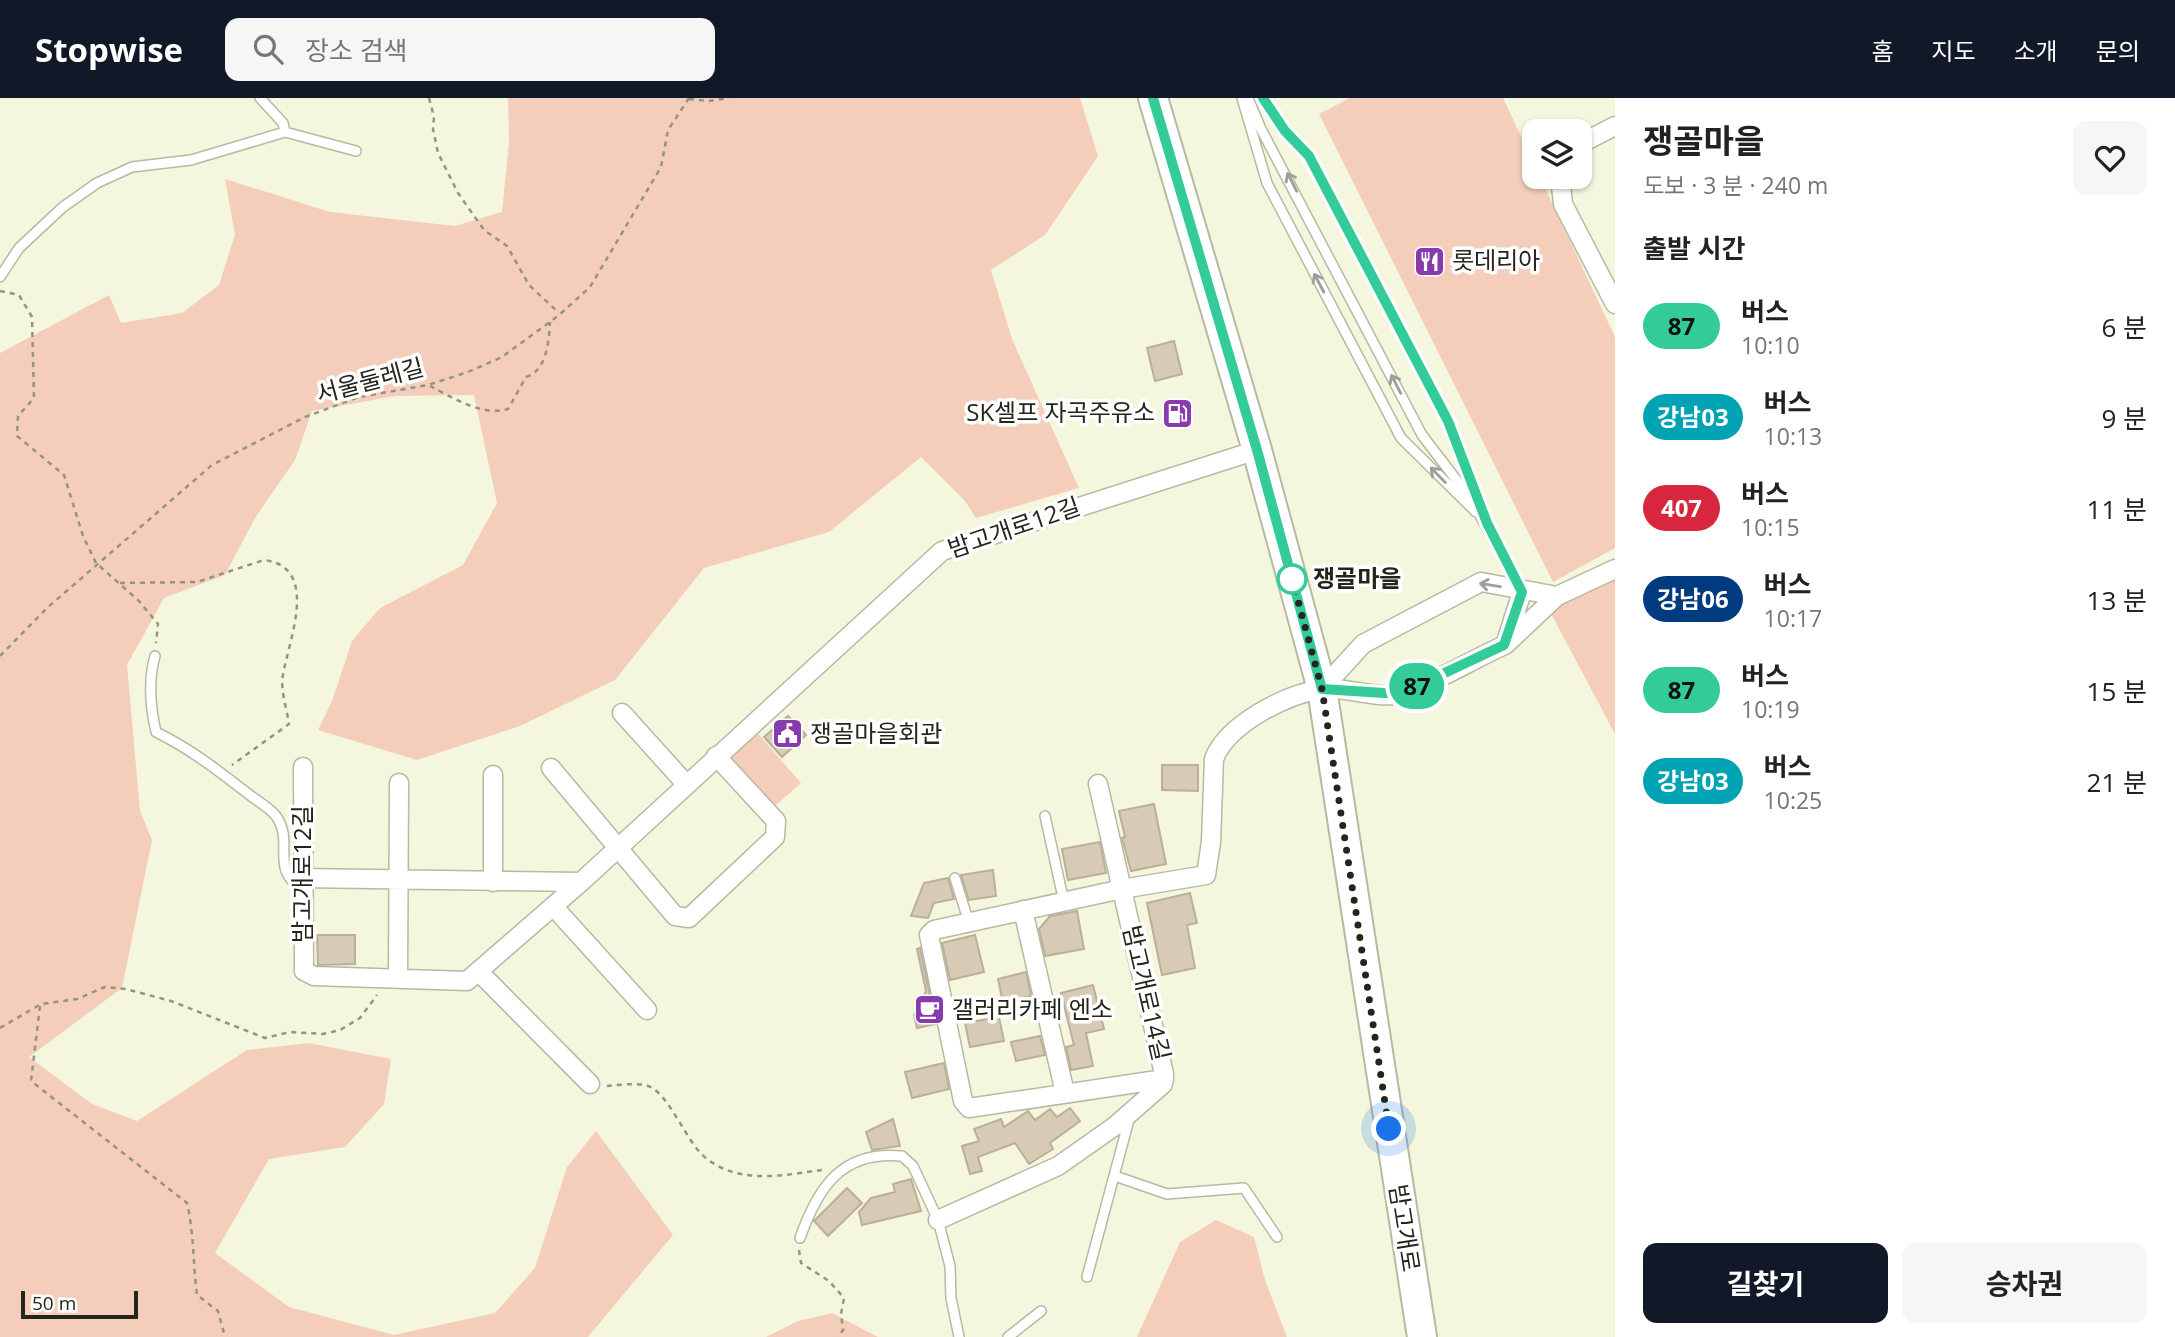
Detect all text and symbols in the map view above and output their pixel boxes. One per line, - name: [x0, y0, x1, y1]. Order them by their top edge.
- search box: [225, 18, 715, 81]
- text: Stopwise: [35, 27, 183, 72]
- icon: search: [249, 30, 287, 68]
- text: 장소 검색: [305, 32, 407, 68]
- text: 홈: [1871, 34, 1893, 67]
- text: 지도: [1931, 34, 1976, 67]
- text: 소개: [2014, 34, 2058, 67]
- text: 문의: [2096, 34, 2140, 67]
- text: 쟁골마을: [1643, 118, 1764, 163]
- map controls: [1522, 119, 1592, 189]
- button: layers: [1522, 119, 1592, 189]
- button: heart: [2073, 121, 2147, 195]
- text: 도보 · 3 분 · 240 m: [1643, 169, 1828, 201]
- one-way arrow: [1284, 172, 1298, 193]
- text: 출발 시간: [1643, 230, 1745, 266]
- place label: 롯데리아: [1452, 243, 1540, 276]
- restaurant icon: 롯데리아: [1412, 244, 1446, 278]
- one-way arrow: [1312, 273, 1326, 294]
- text: 버스: [1741, 293, 1789, 329]
- text: 87: [1668, 309, 1695, 342]
- text: 6 분: [2101, 309, 2147, 345]
- text: 10:10: [1741, 329, 1800, 361]
- street label: 서울둘레길: [312, 349, 427, 410]
- one-way arrow: [1389, 374, 1403, 395]
- text: 버스: [1764, 384, 1811, 420]
- place label: SK셀프 자곡주유소: [966, 395, 1155, 428]
- fuel station icon: SK셀프 자곡주유소: [1161, 396, 1195, 430]
- text: 강남03: [1657, 400, 1729, 433]
- text: 9 분: [2101, 400, 2147, 436]
- text: 10:13: [1764, 420, 1822, 452]
- one-way arrow: [1430, 467, 1447, 484]
- text: 버스: [1741, 475, 1789, 511]
- street label: 밤고개로12길: [943, 489, 1084, 565]
- text: 407: [1661, 491, 1702, 524]
- text: 11 분: [2087, 491, 2147, 527]
- text: 10:15: [1741, 511, 1800, 543]
- place label: 쟁골마을: [1313, 561, 1401, 594]
- marker: 쟁골마을: [1277, 564, 1307, 594]
- text: 버스: [1764, 566, 1811, 602]
- one-way arrow: [1480, 578, 1502, 591]
- text: 강남06: [1657, 582, 1729, 615]
- text: 13 분: [2087, 582, 2147, 618]
- text: 10:17: [1764, 602, 1822, 634]
- text: 버스: [1741, 657, 1789, 693]
- line badge: 87: [1386, 663, 1448, 709]
- text: 87: [1403, 669, 1431, 702]
- text: 87: [1668, 673, 1695, 706]
- text: 15 분: [2087, 673, 2147, 709]
- text: 10:19: [1741, 693, 1800, 725]
- place label: 쟁골마을회관: [810, 716, 942, 749]
- public building icon: 쟁골마을회관: [770, 717, 804, 751]
- text: 버스: [1764, 748, 1811, 784]
- text: 강남03: [1657, 764, 1729, 797]
- text: 21 분: [2087, 764, 2147, 800]
- text: 10:25: [1764, 784, 1822, 816]
- street label: 밤고개로12길: [285, 805, 318, 943]
- street label: 밤고개로14길: [1116, 922, 1179, 1064]
- place label: 갤러리카페 엔소: [952, 992, 1113, 1025]
- cafe icon: 갤러리카페 엔소: [912, 993, 946, 1027]
- your location: [1371, 1111, 1406, 1146]
- street label: 밤고개로: [1382, 1182, 1429, 1274]
- button: 길찾기: [1643, 1243, 1888, 1323]
- button: 승차권: [1902, 1243, 2147, 1323]
- scale bar: [21, 1288, 138, 1320]
- text: 50 m: [32, 1290, 76, 1316]

